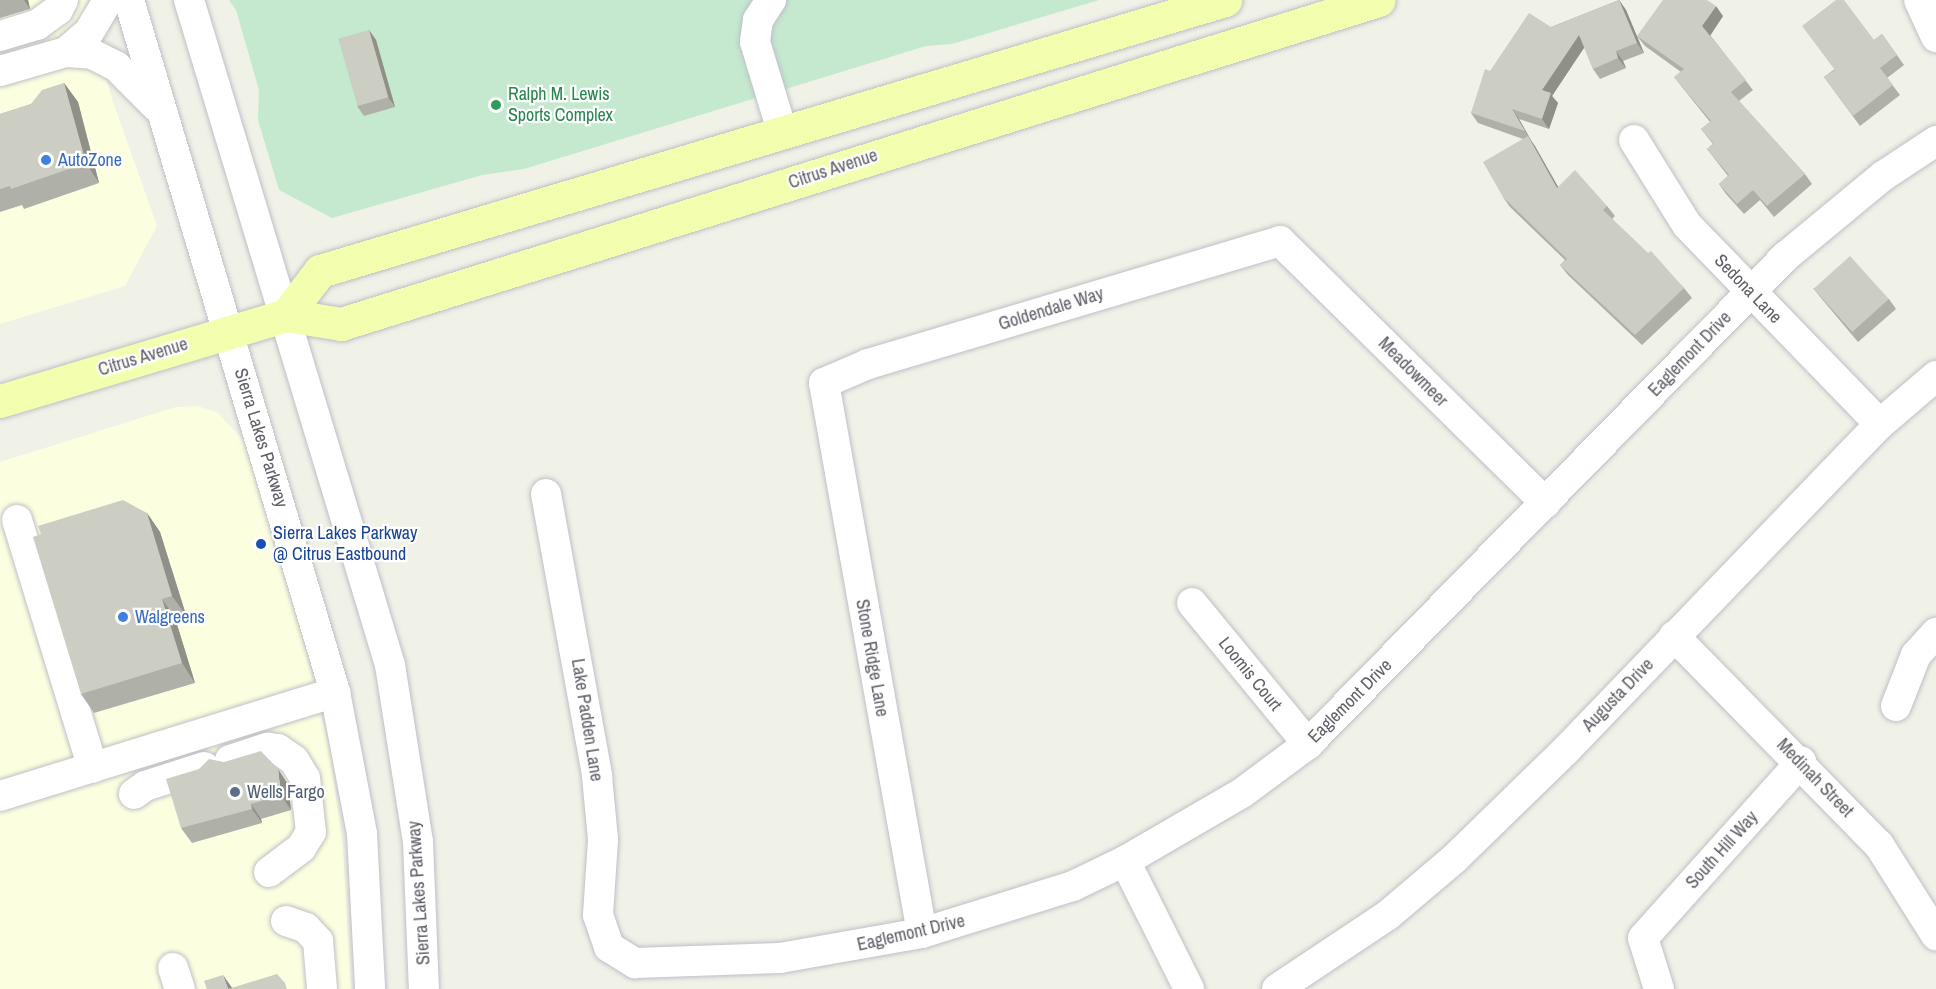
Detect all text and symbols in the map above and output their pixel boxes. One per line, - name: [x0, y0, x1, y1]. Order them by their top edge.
- place label: Ralph M. Lewis Sports Complex: [508, 84, 613, 127]
- marker: Ralph M. Lewis Sports Complex: [489, 98, 503, 112]
- street label: Citrus Avenue: [785, 144, 881, 194]
- place label: AutoZone: [58, 149, 122, 171]
- marker: AutoZone: [39, 153, 53, 167]
- street label: Sedona Lane: [1710, 250, 1786, 328]
- street label: Goldendale Way: [996, 283, 1106, 335]
- street label: Eaglemont Drive: [1644, 307, 1736, 401]
- street label: Citrus Avenue: [95, 333, 191, 381]
- street label: Meadowmeer: [1374, 333, 1452, 411]
- street label: Sierra Lakes Parkway: [230, 366, 292, 510]
- place label: Sierra Lakes Parkway @ Citrus Eastbound: [273, 523, 417, 566]
- marker: Sierra Lakes Parkway @ Citrus Eastbound: [254, 537, 268, 551]
- street label: Stone Ridge Lane: [851, 598, 893, 718]
- place label: Walgreens: [135, 606, 205, 628]
- marker: Walgreens: [116, 610, 130, 624]
- street label: Loomis Court: [1214, 633, 1286, 715]
- street label: Eaglemont Drive: [1303, 654, 1397, 748]
- street label: Augusta Drive: [1578, 654, 1658, 736]
- street label: Lake Padden Lane: [567, 657, 607, 783]
- street label: Medinah Street: [1772, 734, 1858, 822]
- place label: Wells Fargo: [247, 781, 325, 803]
- marker: Wells Fargo: [228, 785, 242, 799]
- street label: South Hill Way: [1681, 807, 1763, 893]
- street label: Sierra Lakes Parkway: [403, 820, 435, 966]
- street label: Eaglemont Drive: [855, 910, 967, 956]

